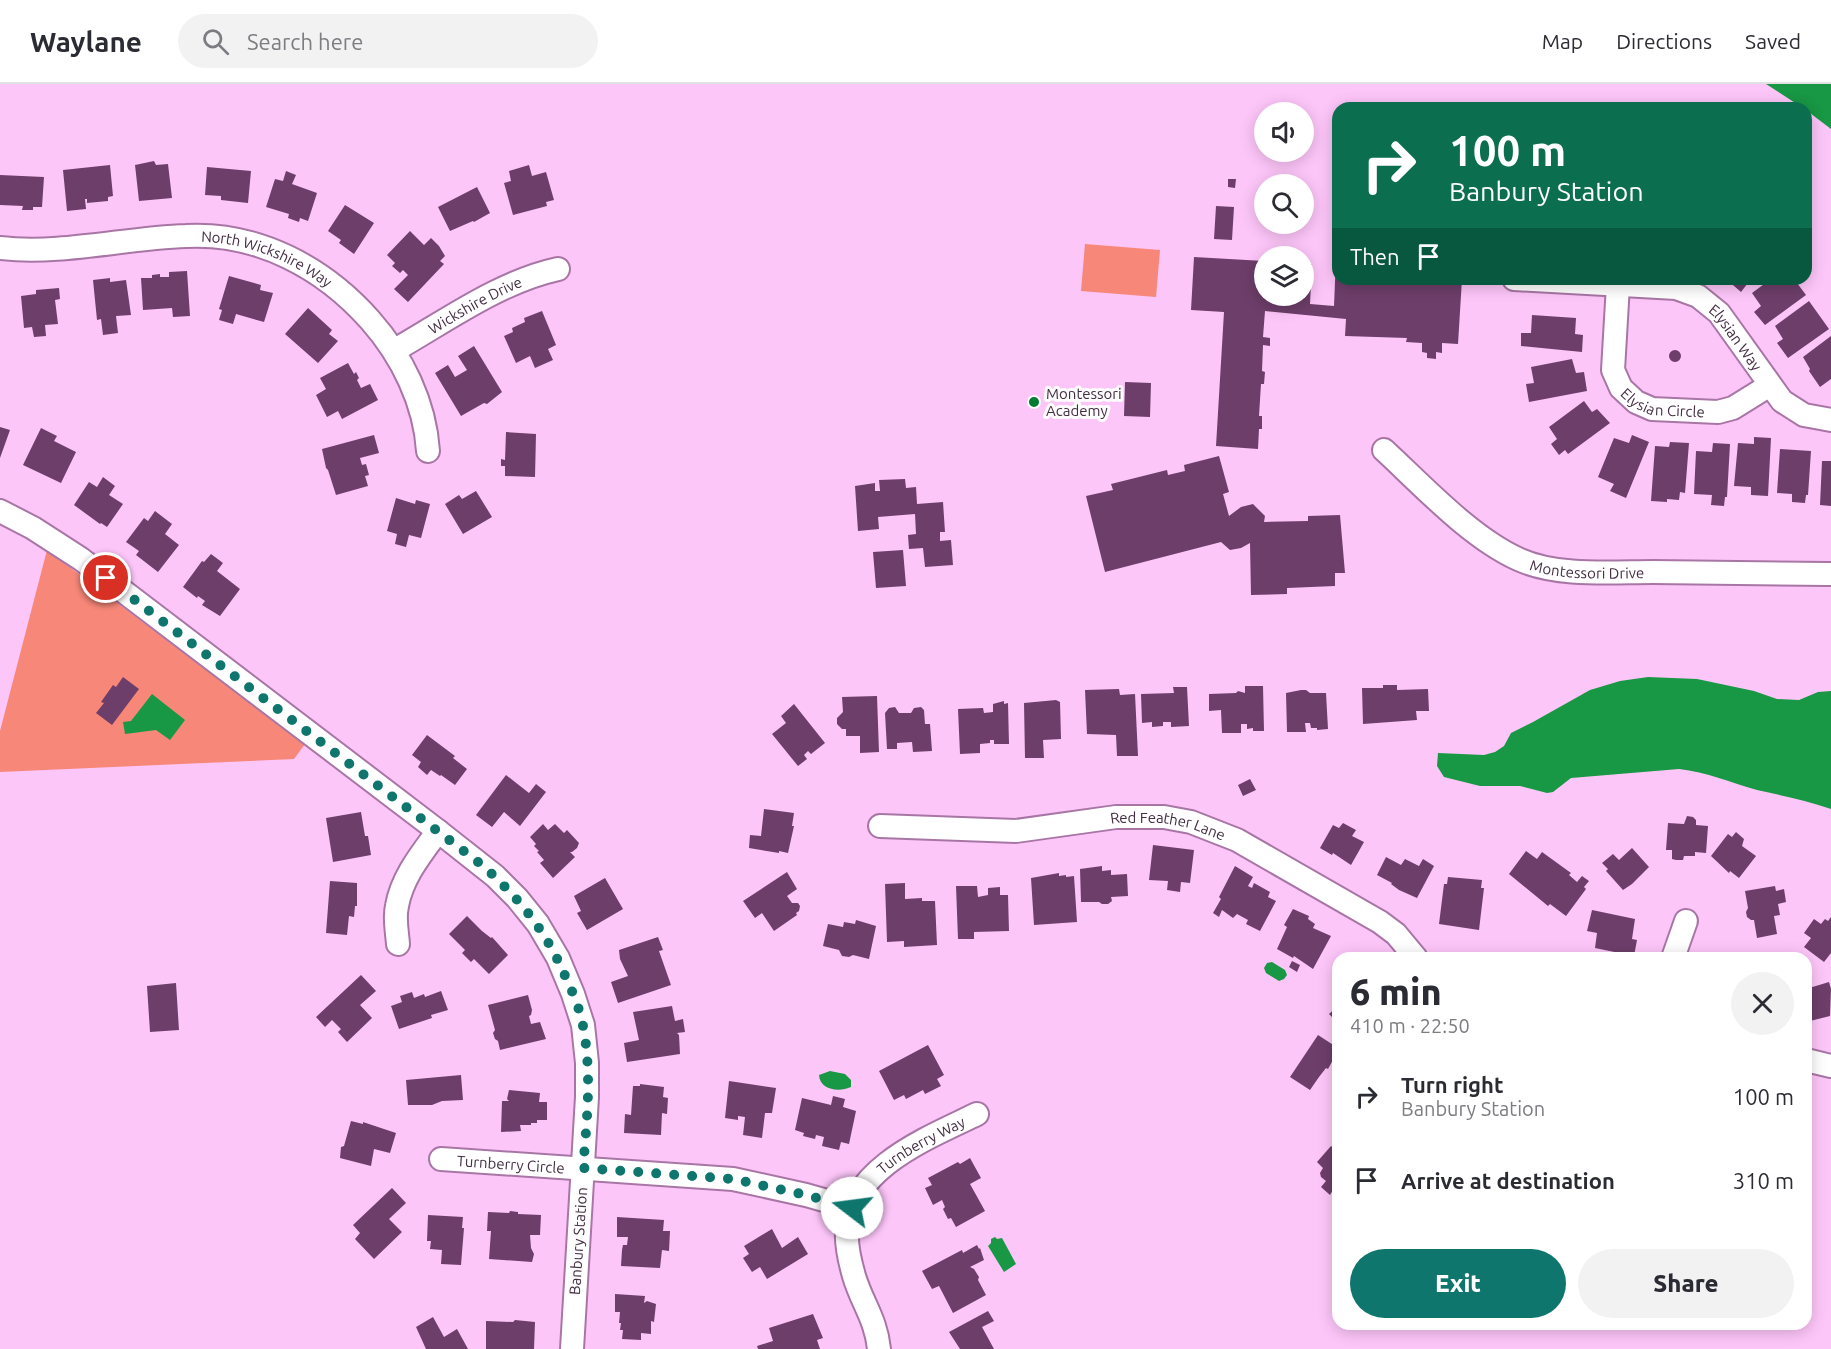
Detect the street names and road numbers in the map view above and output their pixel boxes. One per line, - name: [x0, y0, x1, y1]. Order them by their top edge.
- street label: North Wickshire Way: [201, 227, 336, 290]
- street label: Wickshire Drive: [425, 273, 524, 337]
- street label: Elysian Way: [1706, 300, 1766, 374]
- street label: Elysian Circle: [1618, 384, 1705, 420]
- street label: Montessori Drive: [1528, 556, 1644, 581]
- street label: Red Feather Lane: [1109, 808, 1228, 843]
- street label: Turnberry Way: [873, 1113, 967, 1177]
- street label: Turnberry Circle: [456, 1152, 565, 1176]
- street label: Banbury Station: [566, 1186, 590, 1296]

